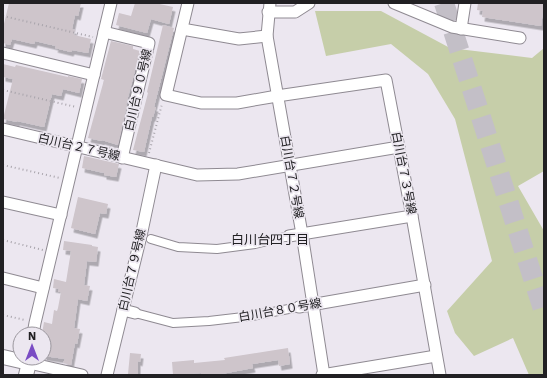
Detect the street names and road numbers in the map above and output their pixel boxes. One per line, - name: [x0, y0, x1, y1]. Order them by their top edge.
- street label: 白川台９０号線: [122, 47, 154, 133]
- street label: 白川台７３号線: [389, 130, 419, 216]
- street label: 白川台２７号線: [36, 131, 122, 163]
- street label: 白川台７２号線: [278, 134, 306, 220]
- street label: 白川台７９号線: [116, 227, 148, 313]
- street label: 白川台８０号線: [237, 296, 323, 324]

